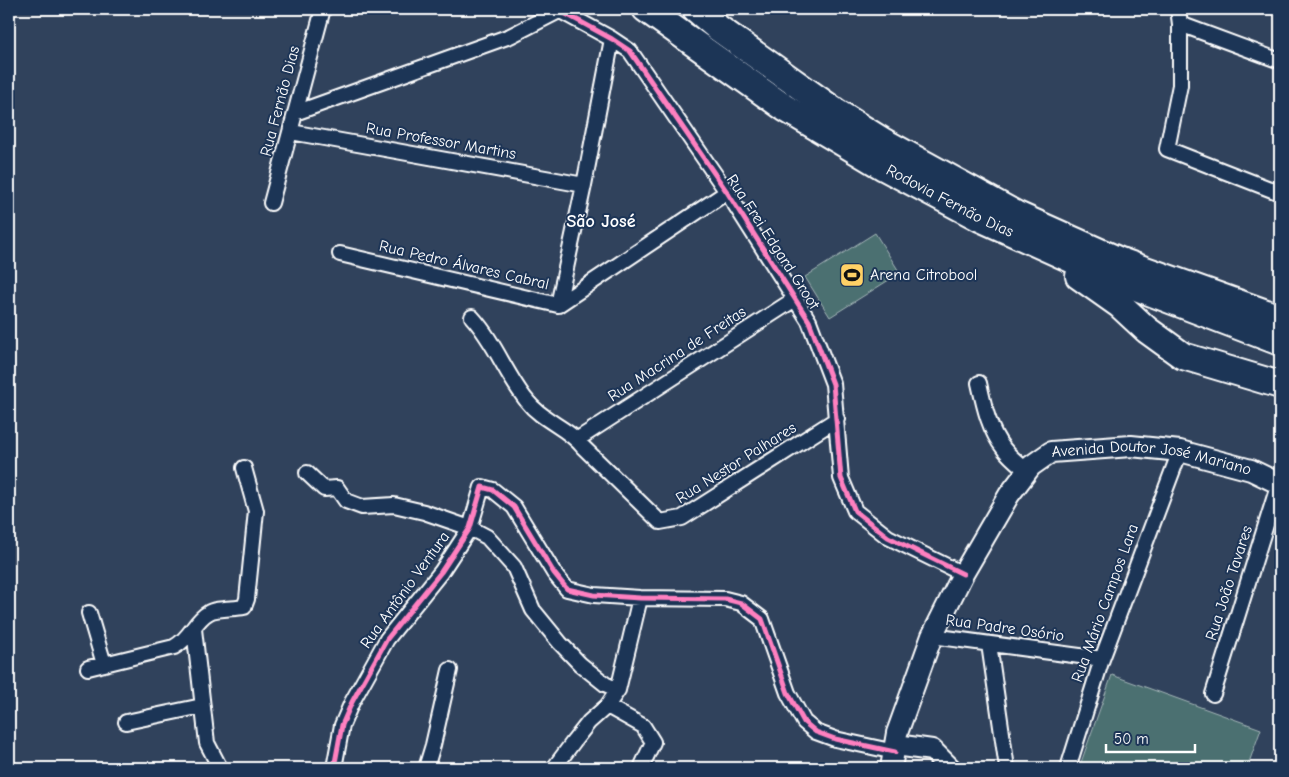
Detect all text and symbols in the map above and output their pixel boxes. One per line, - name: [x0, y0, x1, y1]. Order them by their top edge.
- street label: Rua Fernão Dias: [257, 44, 303, 158]
- street label: Rua Professor Martins: [365, 119, 518, 163]
- street label: Rodovia Fernão Dias: [883, 161, 1017, 241]
- street label: Rua Frei Edgard Groot: [723, 171, 824, 313]
- district label: São José: [567, 211, 636, 232]
- street label: Rua Pedro Álvares Cabral: [377, 236, 551, 293]
- sports icon: Arena Citrobool: [839, 262, 865, 288]
- place label: Arena Citrobool: [870, 266, 977, 284]
- street label: Rua Macrina de Freitas: [605, 302, 750, 405]
- street label: Rua Nestor Palhares: [673, 419, 800, 507]
- street label: Avenida Doutor José Mariano: [1051, 437, 1253, 479]
- street label: Rua Mário Campos Lara: [1068, 521, 1142, 685]
- street label: Rua João Tavares: [1202, 523, 1256, 643]
- street label: Rua Antônio Ventura: [357, 528, 453, 652]
- street label: Rua Padre Osório: [945, 611, 1065, 645]
- scale bar: [1106, 722, 1195, 754]
- text: 50 m: [1114, 730, 1149, 748]

